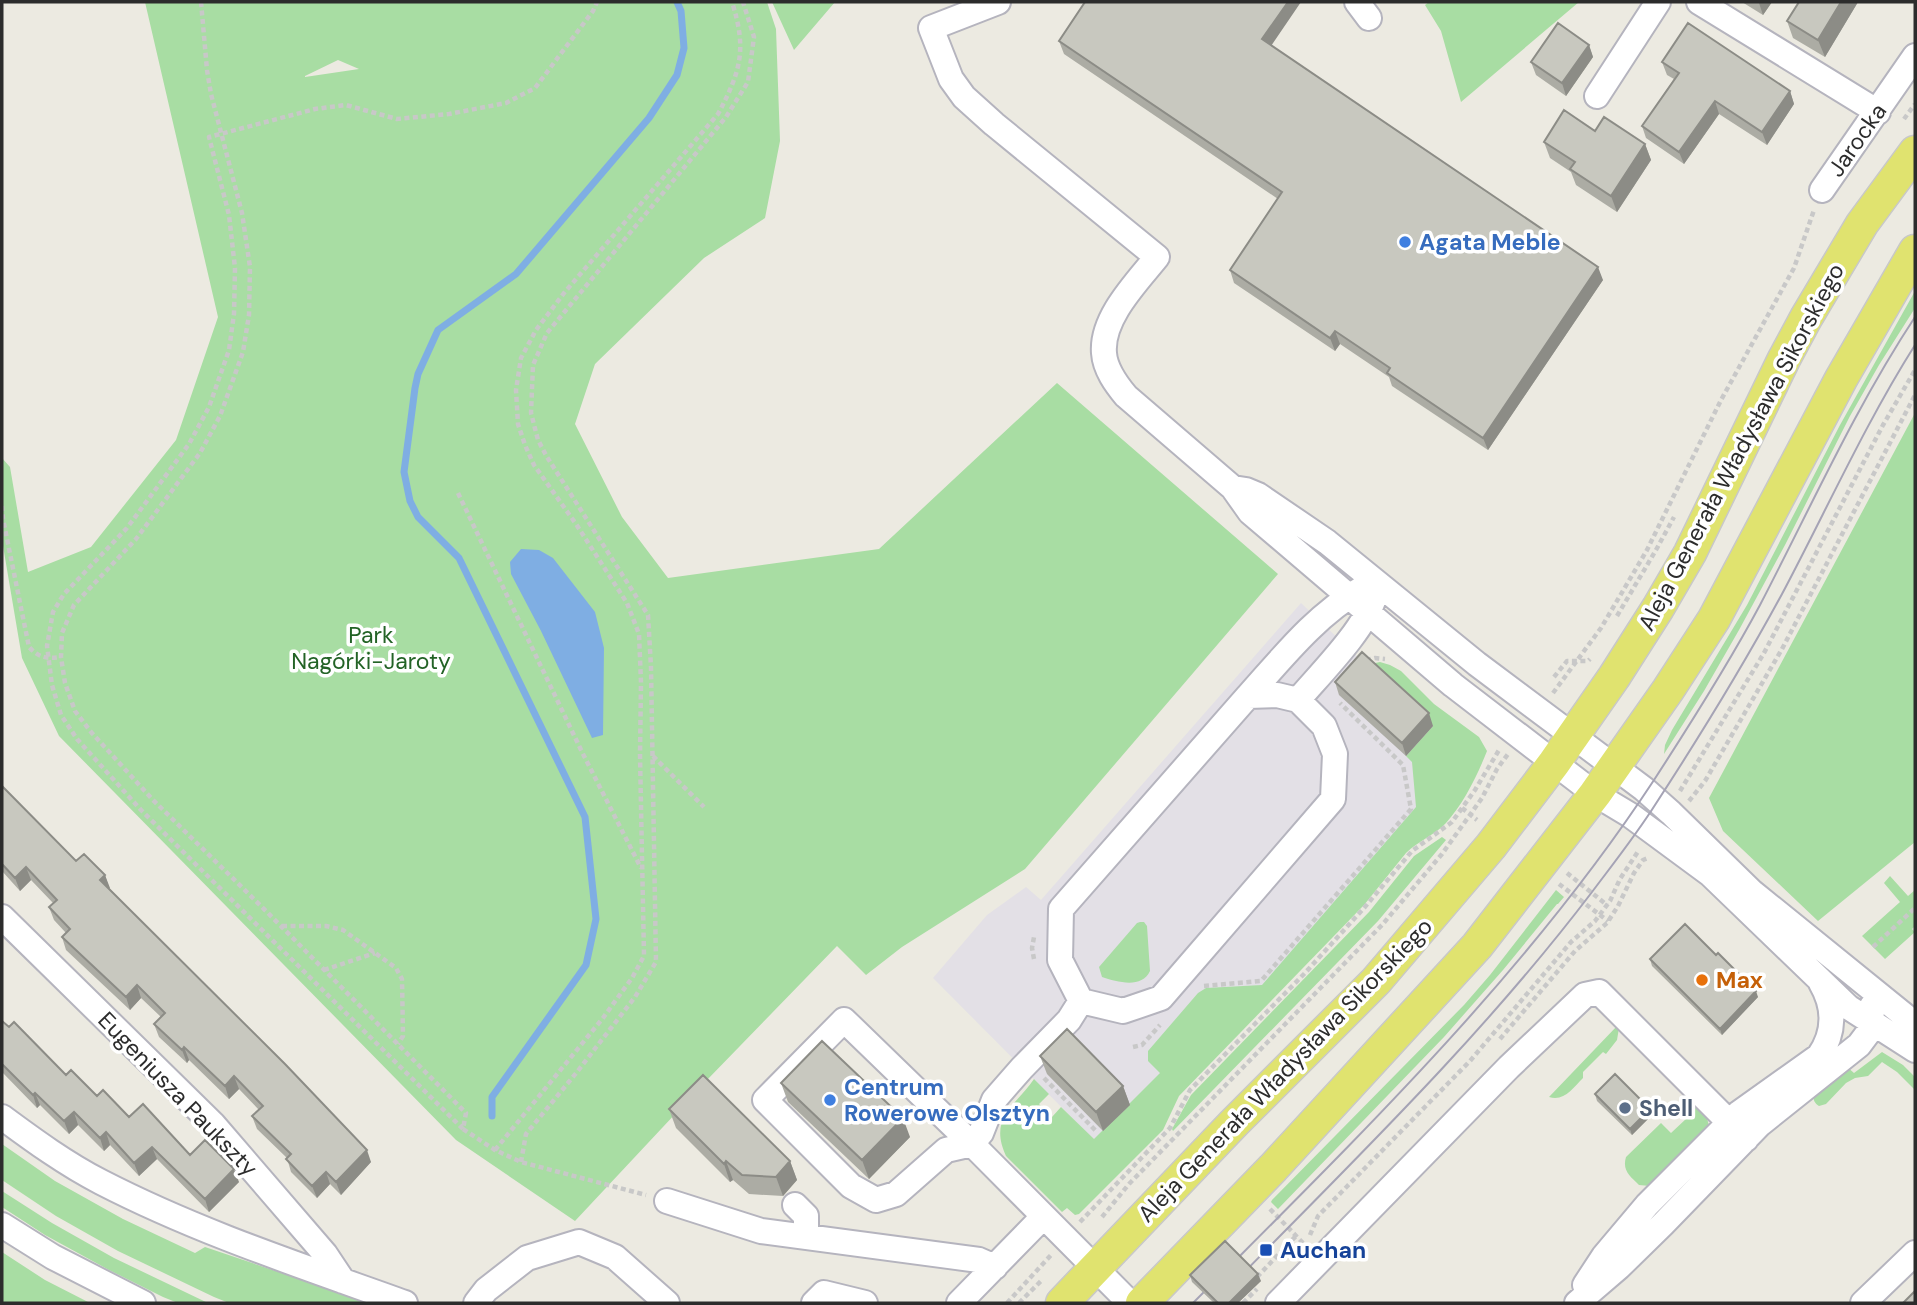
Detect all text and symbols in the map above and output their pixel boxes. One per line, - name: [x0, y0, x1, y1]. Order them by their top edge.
- street label: Jarocka: [1821, 97, 1893, 183]
- place label: Agata Meble: [1419, 227, 1560, 257]
- marker: Agata Meble: [1397, 234, 1413, 250]
- street label: Aleja Generała Władysława Sikorskiego: [1631, 258, 1851, 636]
- park label: Park Nagórki-Jaroty: [291, 620, 451, 676]
- street label: Aleja Generała Władysława Sikorskiego: [1131, 911, 1439, 1229]
- place label: Max: [1716, 965, 1763, 995]
- marker: Max: [1694, 972, 1710, 988]
- street label: Eugeniusza Paukszty: [92, 1005, 264, 1183]
- place label: Centrum Rowerowe Olsztyn: [844, 1072, 1050, 1128]
- marker: Centrum Rowerowe Olsztyn: [822, 1092, 838, 1108]
- place label: Shell: [1639, 1093, 1693, 1123]
- marker: Shell: [1617, 1100, 1633, 1116]
- place label: Auchan: [1280, 1235, 1366, 1265]
- marker: Auchan: [1258, 1242, 1274, 1258]

